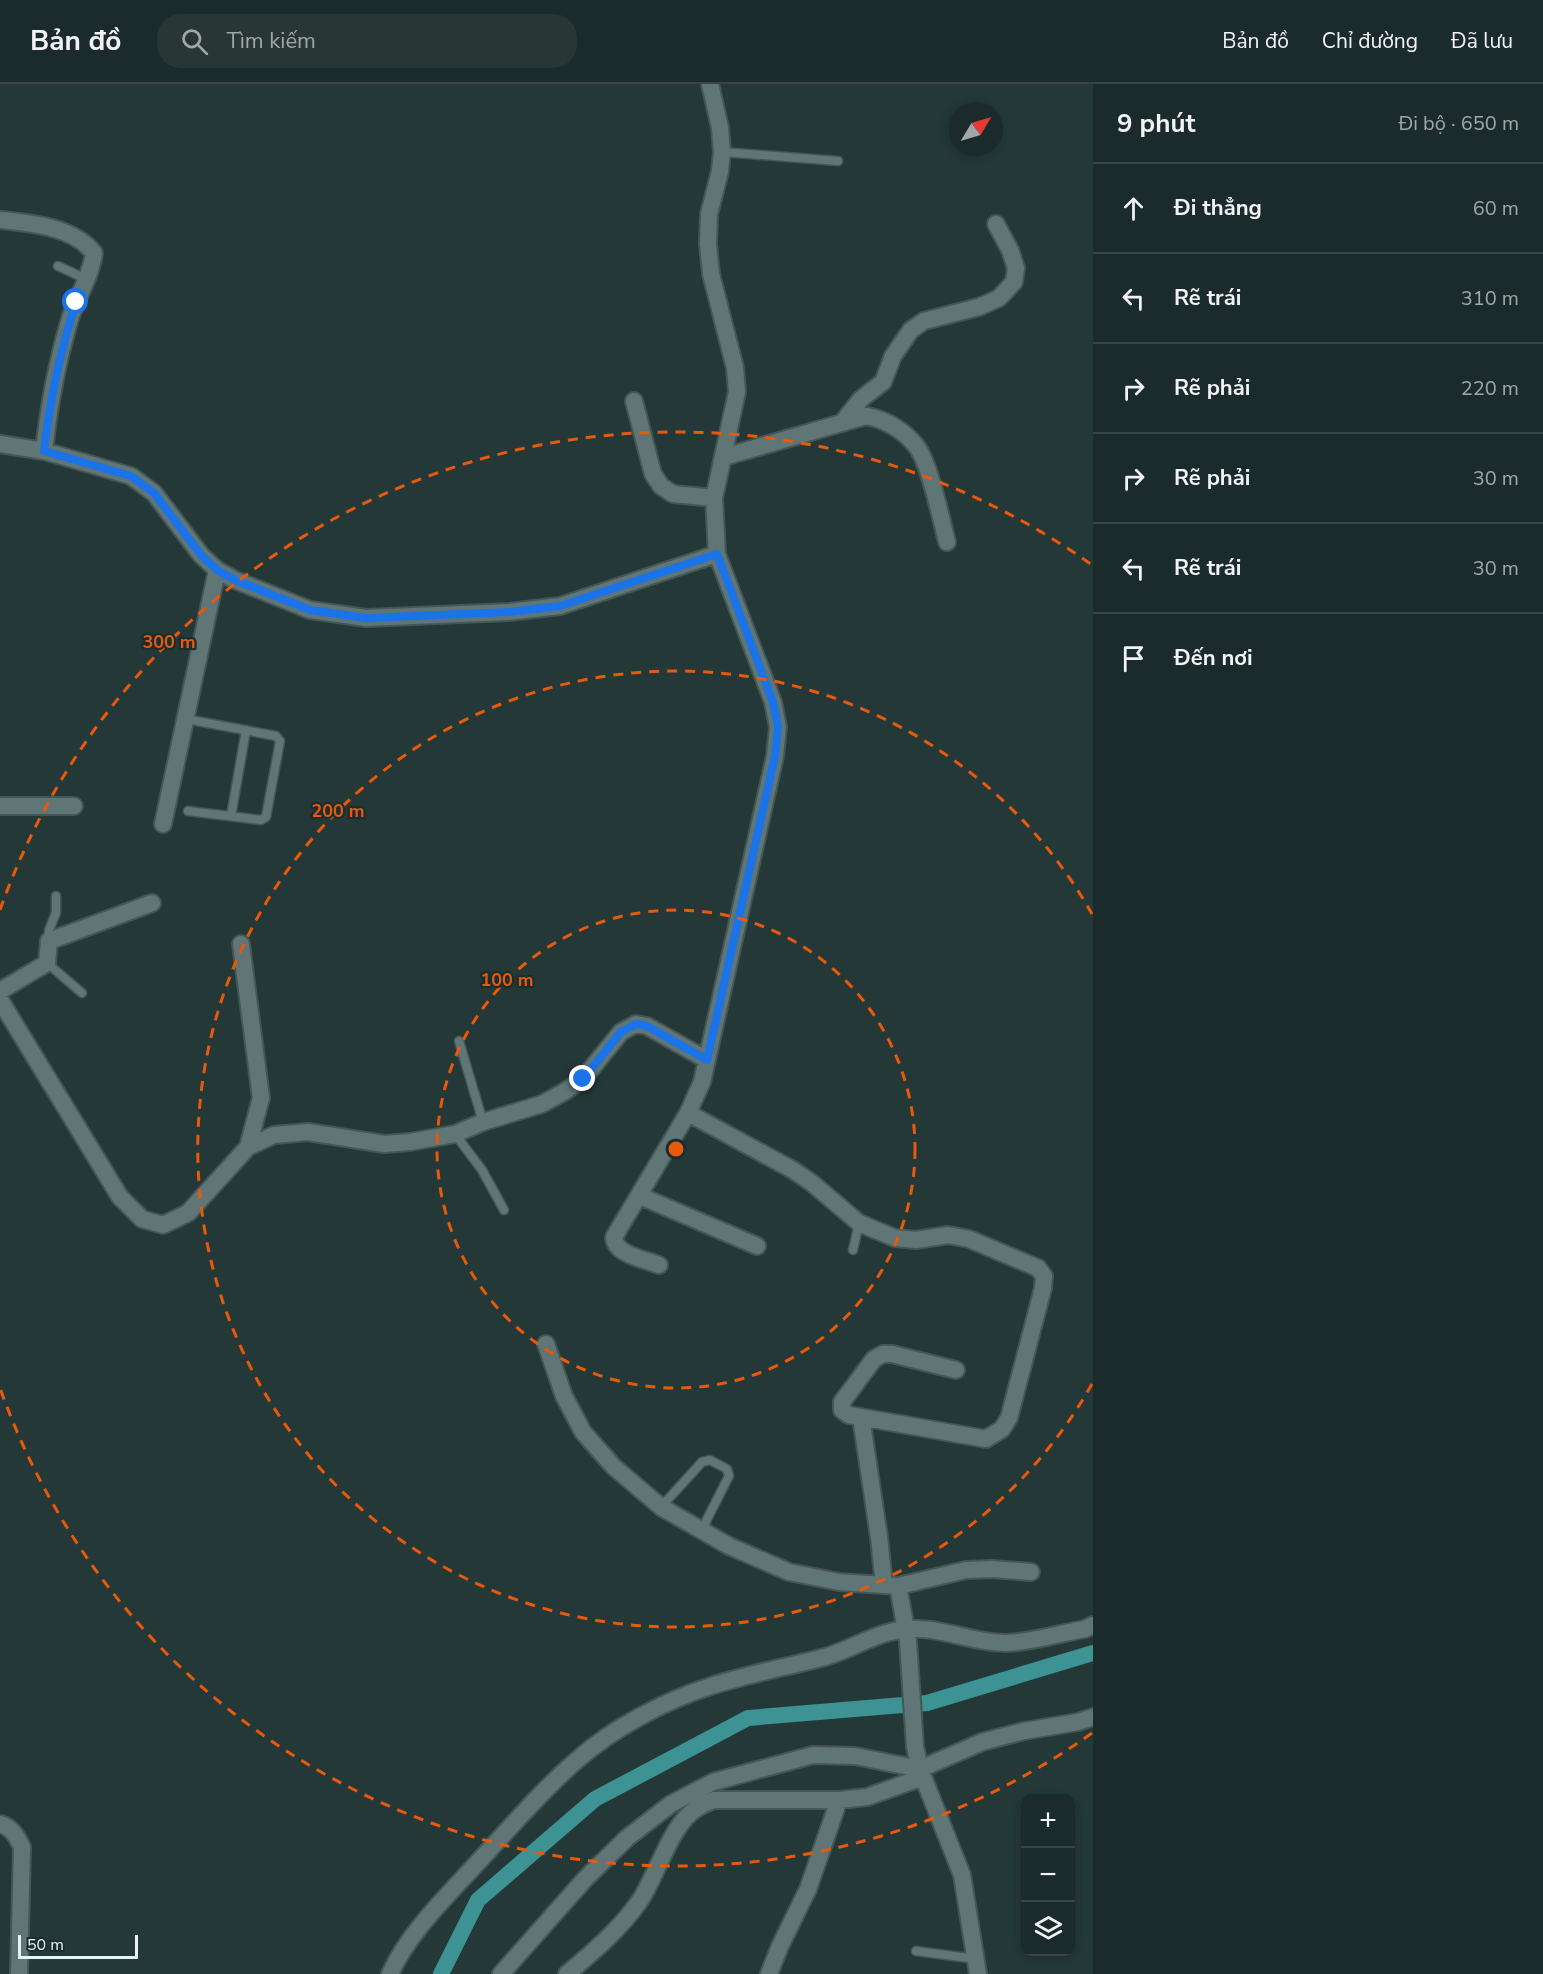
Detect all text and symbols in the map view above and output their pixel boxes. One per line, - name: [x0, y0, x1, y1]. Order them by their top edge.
- search box: [157, 14, 577, 68]
- text: Bản đồ: [30, 22, 121, 60]
- icon: search: [178, 25, 211, 58]
- text: Tìm kiếm: [226, 26, 316, 56]
- text: Bản đồ: [1222, 27, 1289, 55]
- text: Chỉ đường: [1322, 27, 1418, 55]
- text: Đã lưu: [1451, 27, 1513, 55]
- north arrow: [949, 102, 1003, 156]
- text: 9 phút: [1117, 106, 1195, 141]
- text: Đi bộ · 650 m: [1399, 110, 1519, 137]
- icon: ahead: [1117, 192, 1150, 225]
- text: Đi thẳng: [1174, 193, 1262, 223]
- text: 60 m: [1473, 195, 1519, 222]
- icon: left: [1117, 282, 1150, 315]
- text: Rẽ trái: [1174, 283, 1241, 313]
- text: 310 m: [1461, 285, 1519, 312]
- route start: [62, 288, 88, 314]
- icon: right: [1117, 372, 1150, 405]
- text: Rẽ phải: [1174, 373, 1250, 403]
- text: 220 m: [1461, 375, 1519, 402]
- icon: right: [1117, 462, 1150, 495]
- text: Rẽ phải: [1174, 463, 1250, 493]
- text: 30 m: [1473, 465, 1519, 492]
- icon: left: [1117, 552, 1150, 585]
- text: Rẽ trái: [1174, 553, 1241, 583]
- text: 30 m: [1473, 555, 1519, 582]
- text: 300 m: [142, 630, 196, 654]
- icon: arrive: [1117, 642, 1150, 675]
- text: Đến nơi: [1174, 643, 1253, 673]
- text: 200 m: [311, 799, 365, 823]
- text: 100 m: [480, 968, 534, 992]
- route end: [569, 1065, 595, 1091]
- centre of rings: [666, 1139, 686, 1159]
- map controls: [1021, 1794, 1075, 1956]
- button: +: [1021, 1794, 1075, 1848]
- button: −: [1021, 1848, 1075, 1902]
- button: layers: [1021, 1902, 1075, 1956]
- scale bar: [18, 1932, 138, 1960]
- text: 50 m: [27, 1934, 64, 1956]

